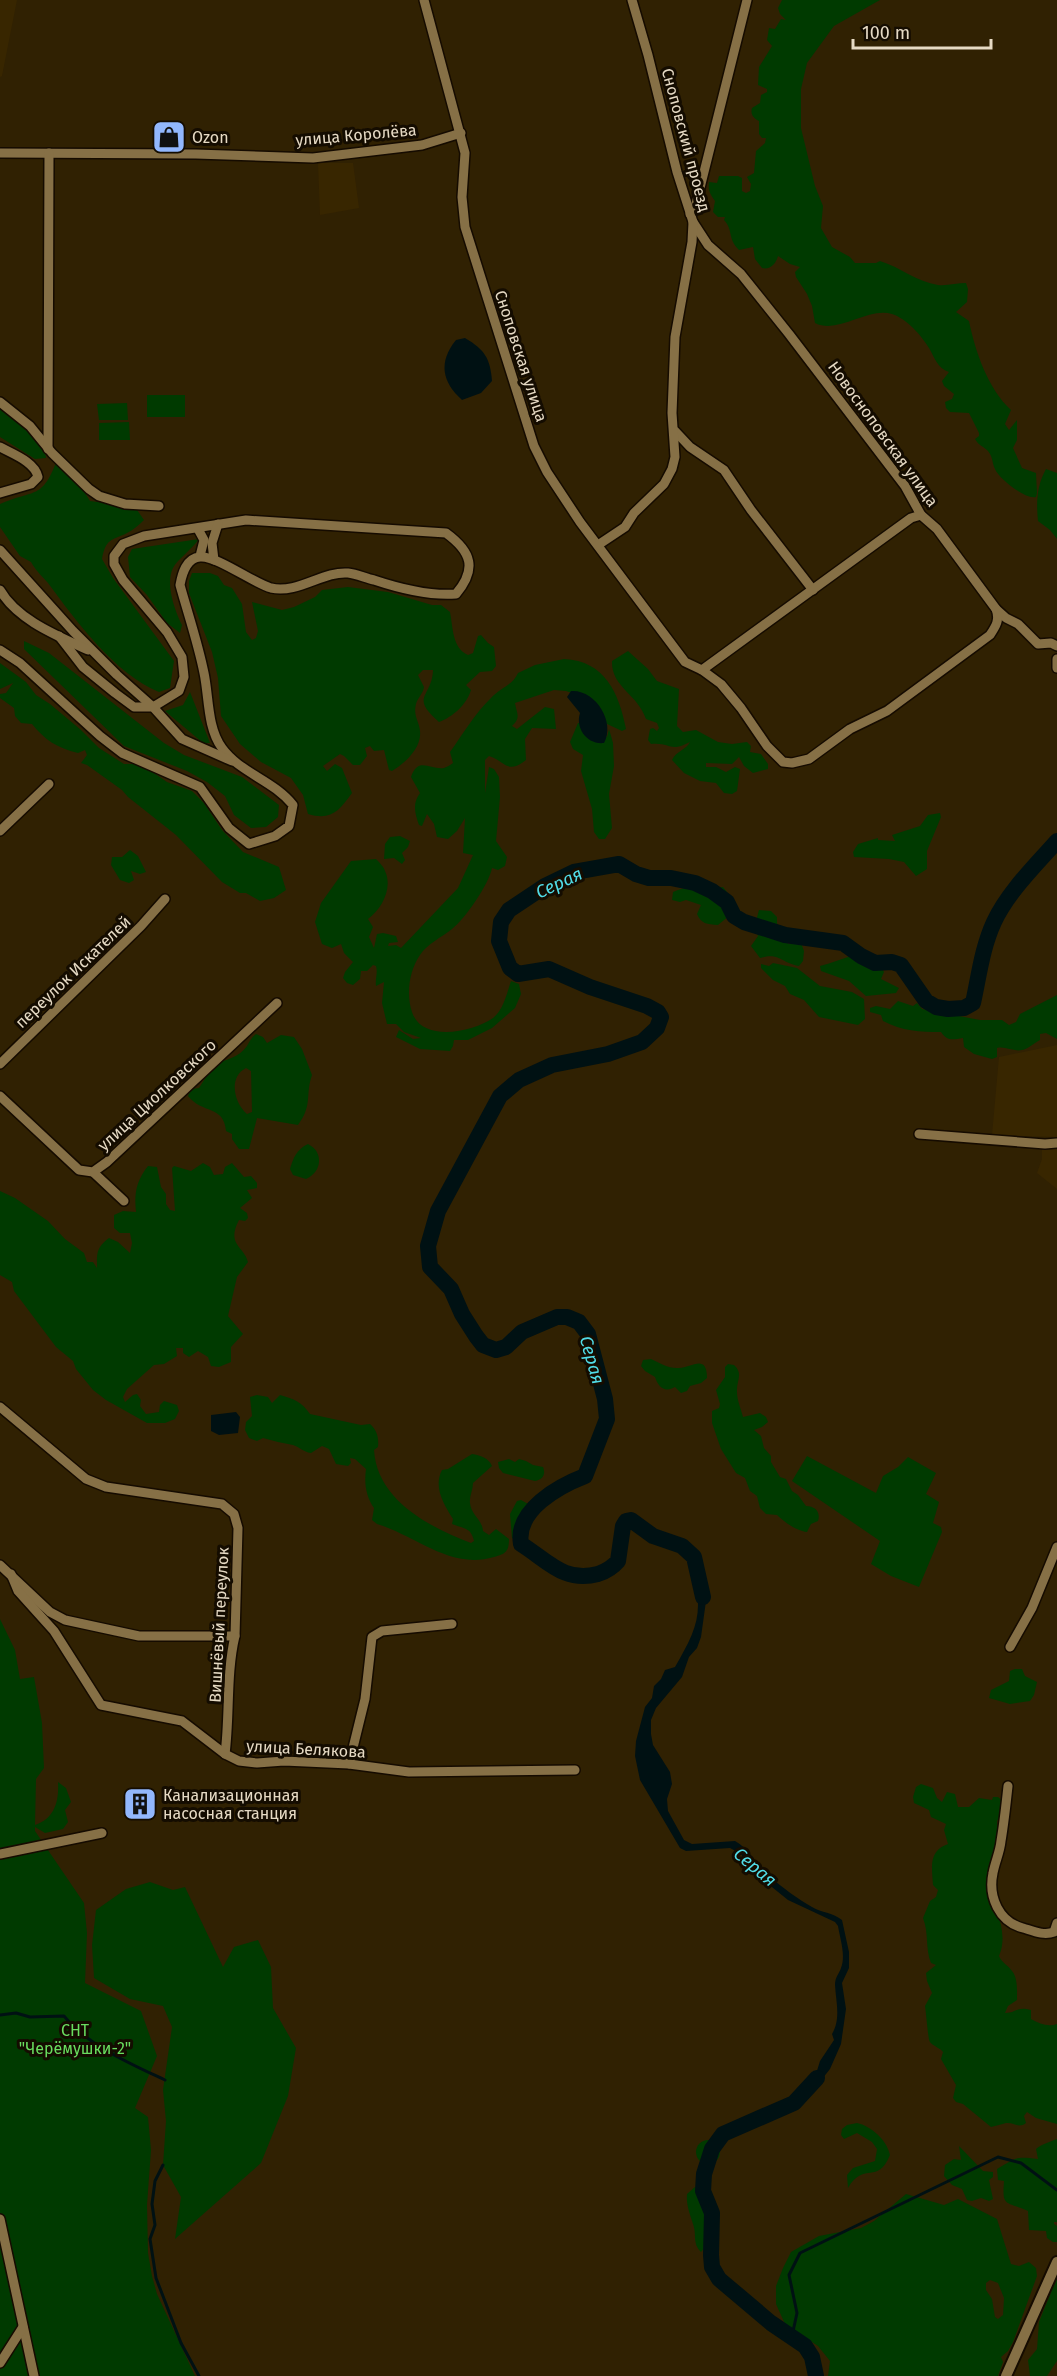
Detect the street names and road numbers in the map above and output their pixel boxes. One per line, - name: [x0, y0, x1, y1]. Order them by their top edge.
- street label: Сноповский проезд: [658, 66, 714, 214]
- street label: улица Королёва: [295, 120, 417, 150]
- street label: Сноповская улица: [491, 288, 551, 424]
- street label: Новосноповская улица: [824, 358, 942, 510]
- street label: переулок Искателей: [11, 912, 135, 1032]
- street label: улица Циолковского: [94, 1035, 220, 1155]
- street label: Вишнёвый переулок: [205, 1546, 233, 1703]
- street label: улица Белякова: [246, 1736, 366, 1762]

